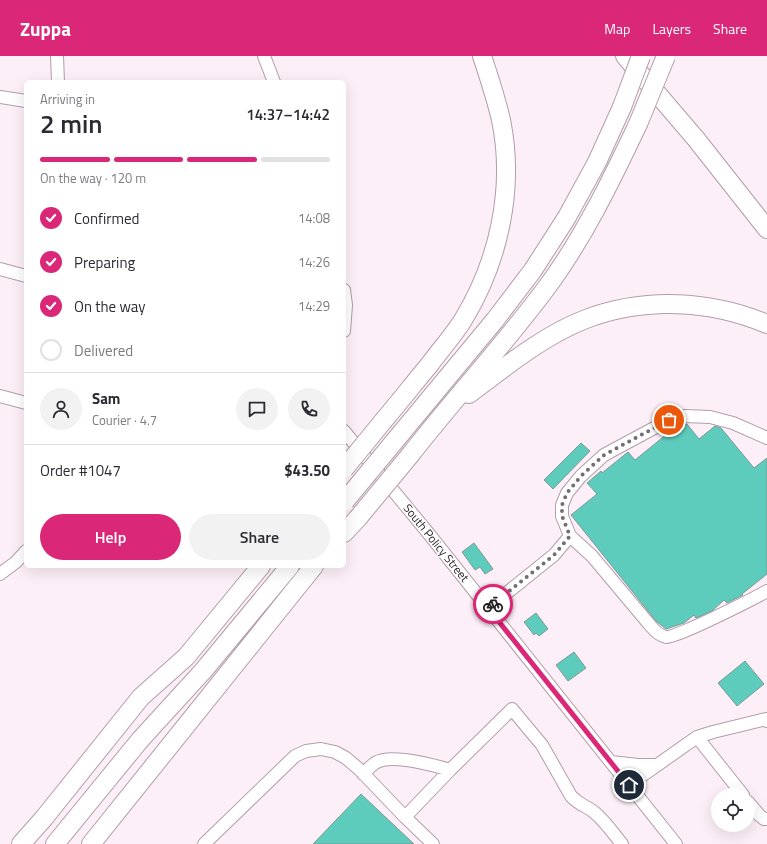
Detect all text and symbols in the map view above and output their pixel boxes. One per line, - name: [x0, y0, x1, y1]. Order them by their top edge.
- text: Zuppa: [20, 14, 71, 43]
- text: Map: [604, 18, 630, 39]
- text: Layers: [652, 18, 691, 39]
- text: Share: [713, 18, 747, 39]
- text: Arriving in: [40, 89, 95, 109]
- text: 14:37–14:42: [246, 103, 330, 126]
- text: 2 min: [40, 104, 103, 143]
- text: On the way · 120 m: [40, 168, 146, 188]
- icon: check: [40, 207, 62, 229]
- text: Confirmed: [74, 207, 139, 230]
- text: 14:08: [298, 208, 330, 228]
- icon: check: [40, 251, 62, 273]
- text: Preparing: [74, 251, 135, 274]
- text: 14:26: [298, 252, 330, 272]
- icon: check: [40, 295, 62, 317]
- text: On the way: [74, 295, 146, 318]
- text: 14:29: [298, 296, 330, 316]
- text: Delivered: [74, 339, 133, 362]
- text: Sam: [92, 387, 120, 410]
- button: person: [40, 388, 82, 430]
- button: chat: [236, 388, 278, 430]
- button: phone: [288, 388, 330, 430]
- pin: [652, 403, 686, 437]
- icon: bag: [658, 409, 680, 431]
- text: Courier · 4.7: [92, 410, 157, 430]
- text: Order #1047: [40, 459, 121, 482]
- text: $43.50: [284, 459, 330, 482]
- street label: South Policy Street: [399, 499, 474, 587]
- button: Help: [40, 514, 181, 560]
- button: Share: [189, 514, 330, 560]
- courier: [473, 584, 513, 624]
- icon: bike: [482, 593, 504, 615]
- pin: [612, 768, 646, 802]
- icon: home: [618, 774, 640, 796]
- map controls: [711, 788, 755, 832]
- button: locate: [711, 788, 755, 832]

